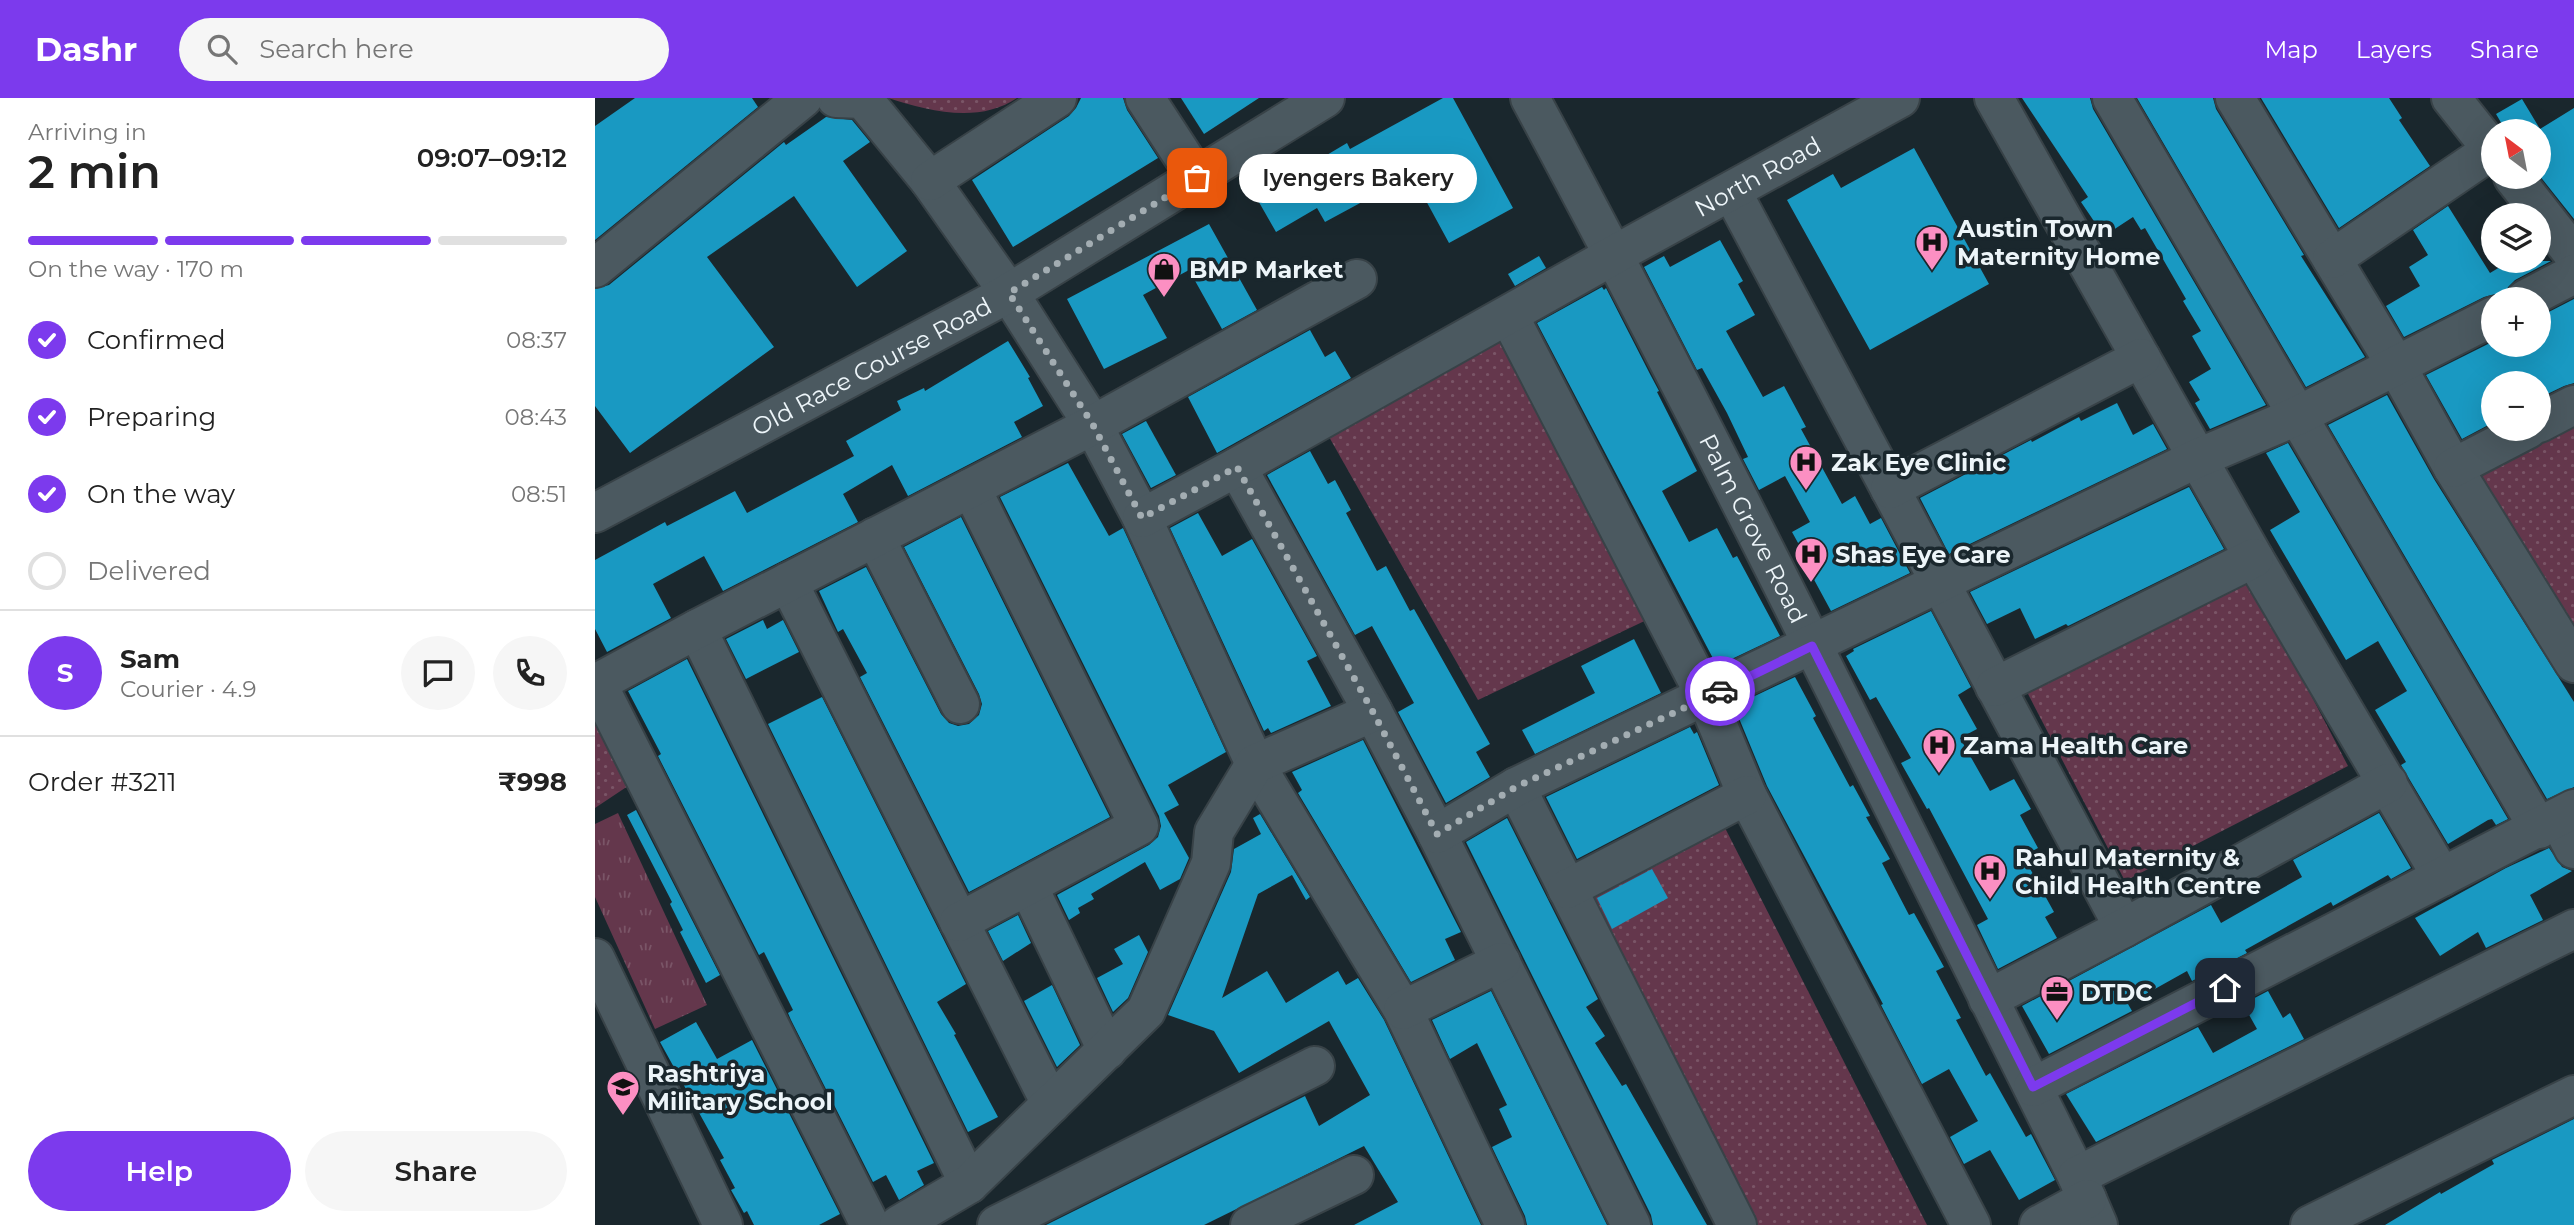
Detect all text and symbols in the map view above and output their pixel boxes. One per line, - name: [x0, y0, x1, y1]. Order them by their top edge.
- search box: [179, 18, 669, 81]
- text: Dashr: [35, 29, 137, 69]
- icon: search: [203, 30, 241, 68]
- text: Search here: [259, 33, 414, 65]
- text: Map: [2264, 35, 2318, 64]
- text: Layers: [2356, 35, 2432, 64]
- text: Share: [2470, 35, 2539, 64]
- text: Arriving in: [28, 118, 147, 146]
- north arrow: [2481, 119, 2551, 189]
- map controls: [2481, 119, 2551, 441]
- street label: North Road: [1689, 130, 1826, 223]
- text: 09:07–09:12: [417, 142, 567, 174]
- text: 2 min: [28, 143, 161, 200]
- pin: [1167, 148, 1227, 208]
- callout: Iyengers Bakery: [1239, 154, 1477, 202]
- icon: bag: [1178, 159, 1216, 197]
- text: Iyengers Bakery: [1262, 164, 1454, 192]
- button: layers: [2481, 203, 2551, 273]
- place label: Austin Town Maternity Home: [1956, 214, 2161, 271]
- hospital icon: Austin Town Maternity Home: [1913, 223, 1951, 272]
- shop icon: BMP Market: [1145, 250, 1183, 299]
- text: On the way · 170 m: [28, 255, 244, 283]
- place label: BMP Market: [1189, 255, 1344, 284]
- button: +: [2481, 287, 2551, 357]
- street label: Old Race Course Road: [747, 291, 996, 442]
- icon: check: [28, 321, 66, 359]
- text: Confirmed: [87, 324, 226, 356]
- text: 08:37: [506, 326, 567, 354]
- button: −: [2481, 371, 2551, 441]
- icon: check: [28, 398, 66, 436]
- text: Preparing: [87, 401, 216, 433]
- text: 08:43: [504, 403, 567, 431]
- street label: Palm Grove Road: [1694, 429, 1814, 628]
- hospital icon: Zak Eye Clinic: [1787, 443, 1825, 492]
- place label: Zak Eye Clinic: [1831, 448, 2006, 477]
- icon: check: [28, 475, 66, 513]
- text: On the way: [87, 478, 235, 510]
- text: 08:51: [511, 480, 567, 508]
- hospital icon: Shas Eye Care: [1792, 535, 1830, 584]
- place label: Shas Eye Care: [1835, 540, 2011, 569]
- text: Delivered: [87, 555, 211, 587]
- button: chat: [401, 636, 475, 710]
- button: phone: [493, 636, 567, 710]
- text: Sam: [120, 643, 180, 675]
- courier: [1685, 656, 1755, 726]
- text: S: [57, 657, 73, 689]
- icon: car: [1701, 672, 1739, 710]
- text: Courier · 4.9: [120, 675, 256, 703]
- hospital icon: Zama Health Care: [1920, 726, 1958, 775]
- place label: Zama Health Care: [1963, 731, 2188, 760]
- text: Order #3211: [28, 766, 177, 798]
- text: ₹998: [498, 766, 567, 798]
- place label: Rahul Maternity & Child Health Centre: [2015, 843, 2261, 900]
- hospital icon: Rahul Maternity & Child Health Centre: [1971, 852, 2009, 901]
- pin: [2195, 958, 2255, 1018]
- icon: home: [2206, 969, 2244, 1007]
- office icon: DTDC: [2038, 973, 2076, 1022]
- place label: DTDC: [2081, 978, 2153, 1007]
- place label: Rashtriya Military School: [647, 1059, 833, 1116]
- school or university icon: Rashtriya Military School: [604, 1068, 642, 1117]
- button: Help: [28, 1131, 291, 1211]
- button: Share: [305, 1131, 567, 1211]

